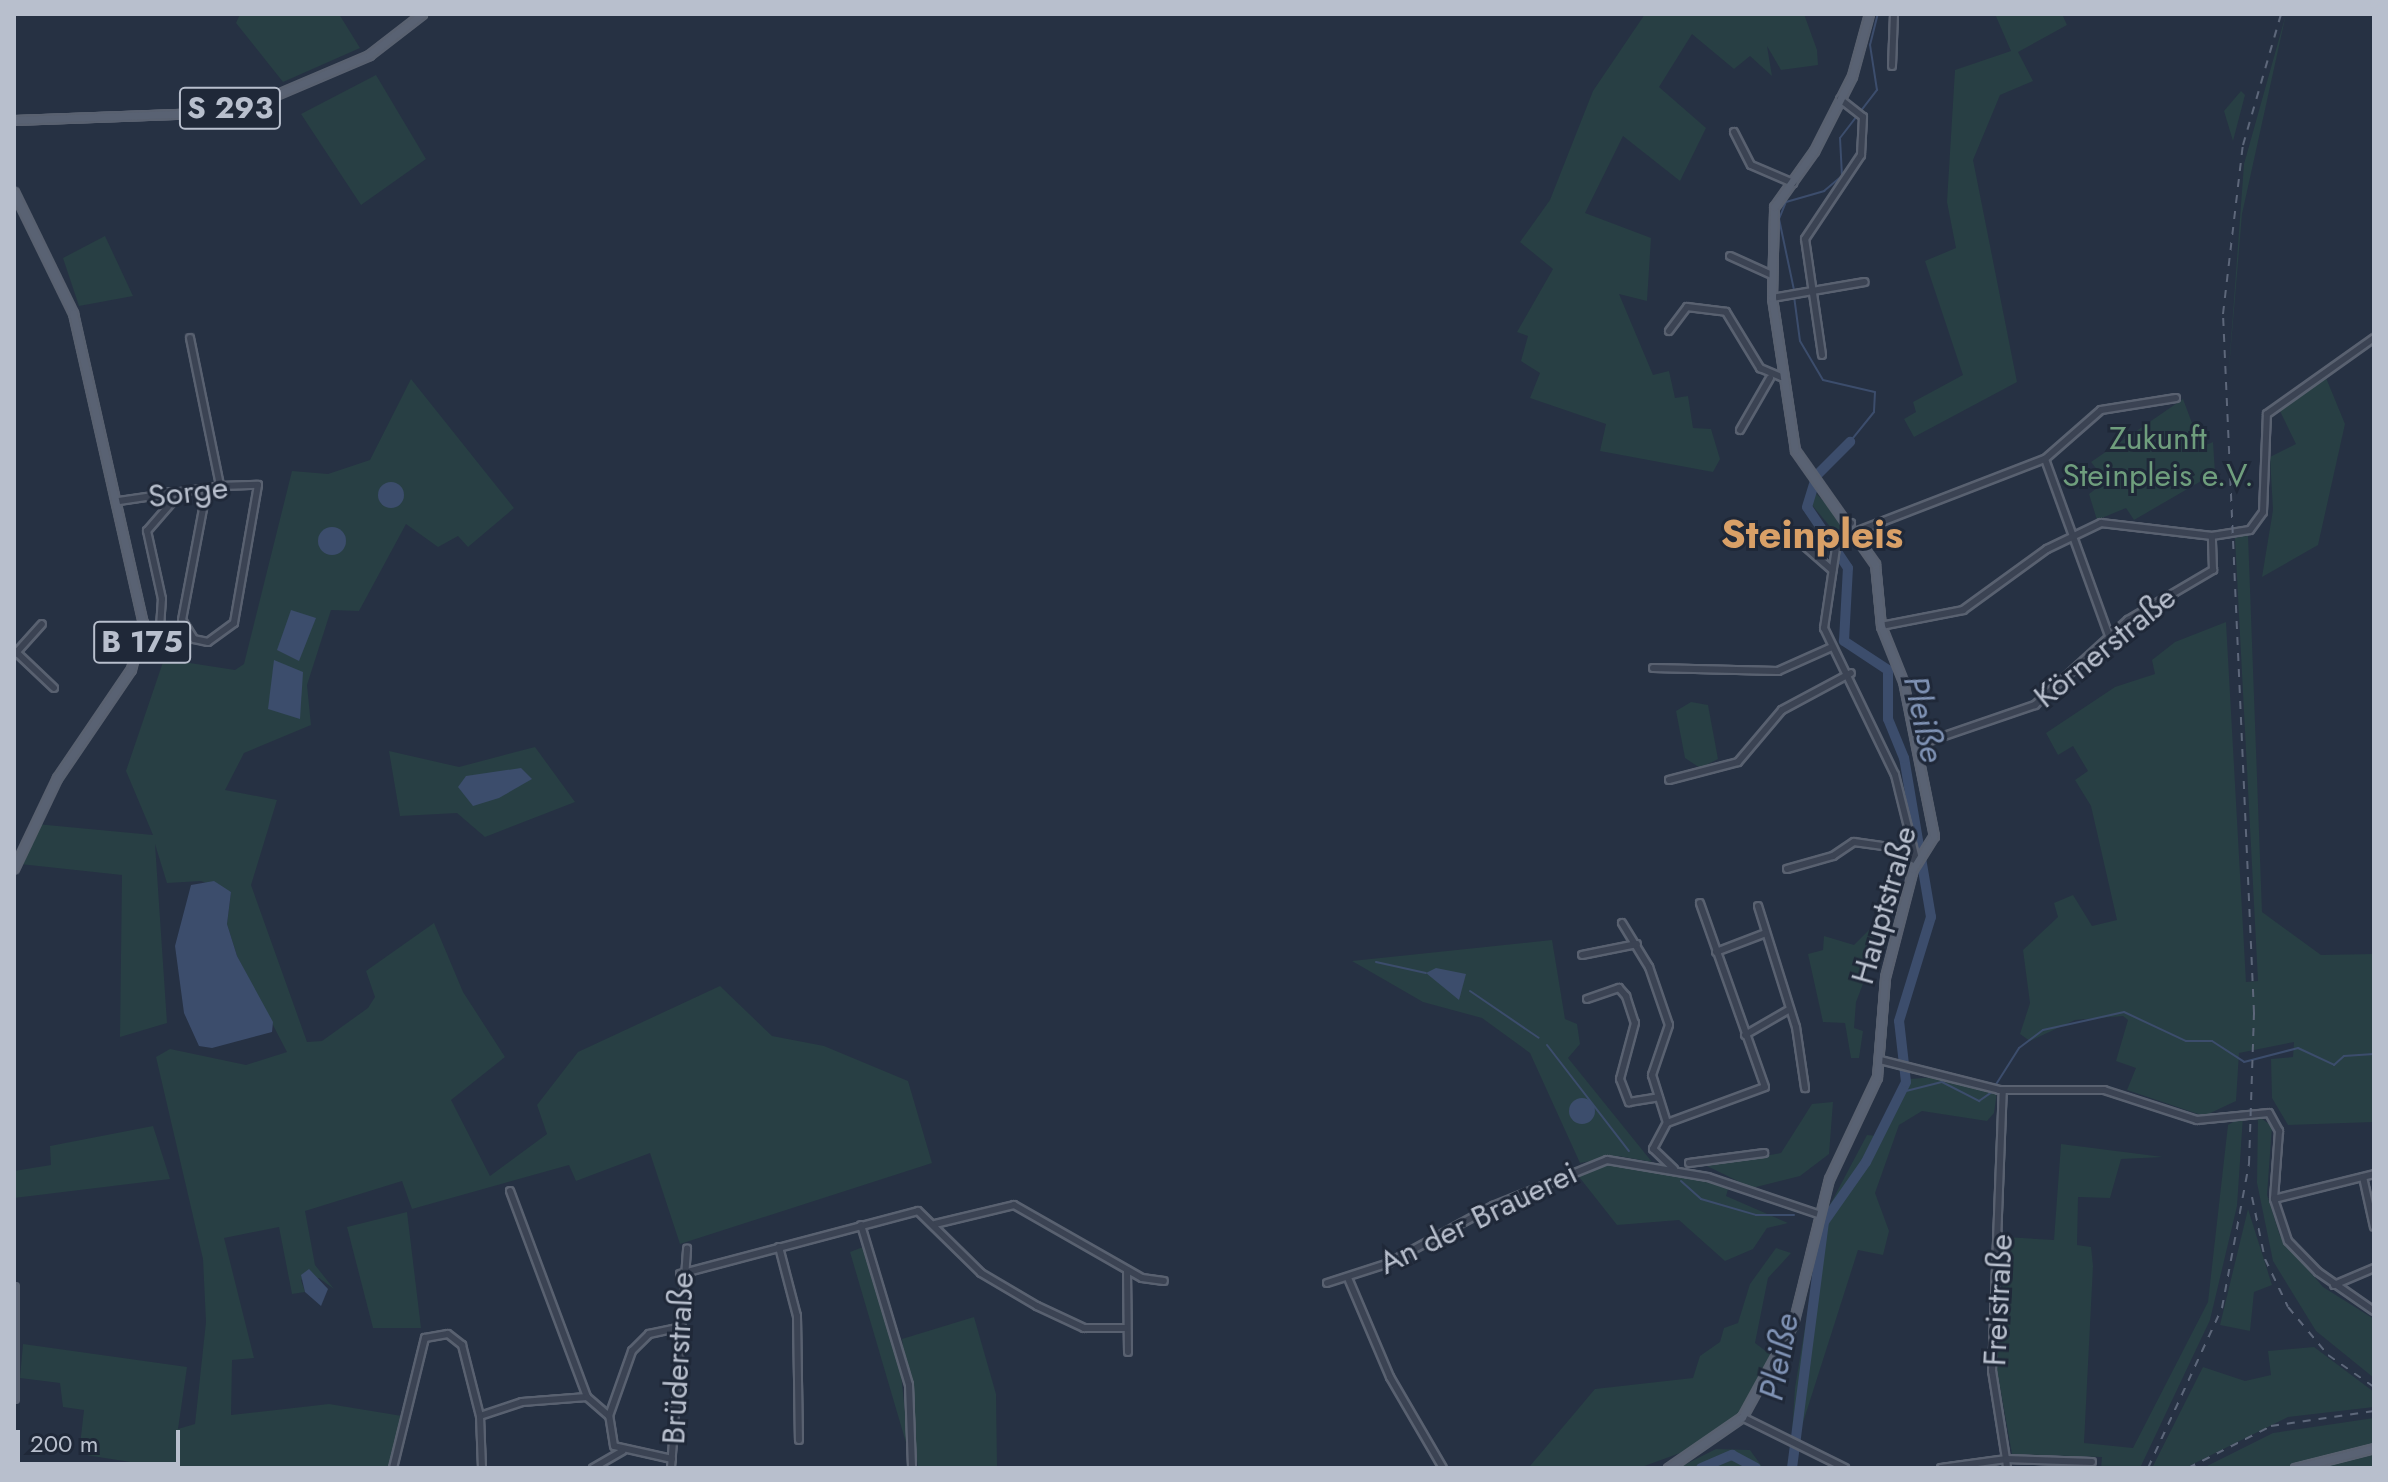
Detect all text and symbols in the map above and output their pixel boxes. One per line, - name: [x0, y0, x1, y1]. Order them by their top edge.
- road number: S 293: [178, 82, 282, 134]
- park label: Zukunft Steinpleis e.V.: [2062, 420, 2254, 495]
- street label: Sorge: [146, 468, 230, 516]
- district label: Steinpleis: [1721, 510, 1903, 558]
- street label: Körnerstraße: [2026, 578, 2184, 716]
- road number: B 175: [92, 616, 192, 668]
- water label: Pleiße: [1895, 672, 1953, 766]
- street label: Hauptstraße: [1843, 822, 1925, 988]
- street label: An der Brauerei: [1373, 1153, 1583, 1283]
- street label: Freistraße: [1975, 1233, 2021, 1367]
- street label: Brüderstraße: [654, 1271, 702, 1445]
- water label: Pleiße: [1751, 1310, 1807, 1404]
- scale bar: [20, 1414, 184, 1464]
- text: 200 m: [30, 1426, 98, 1461]

